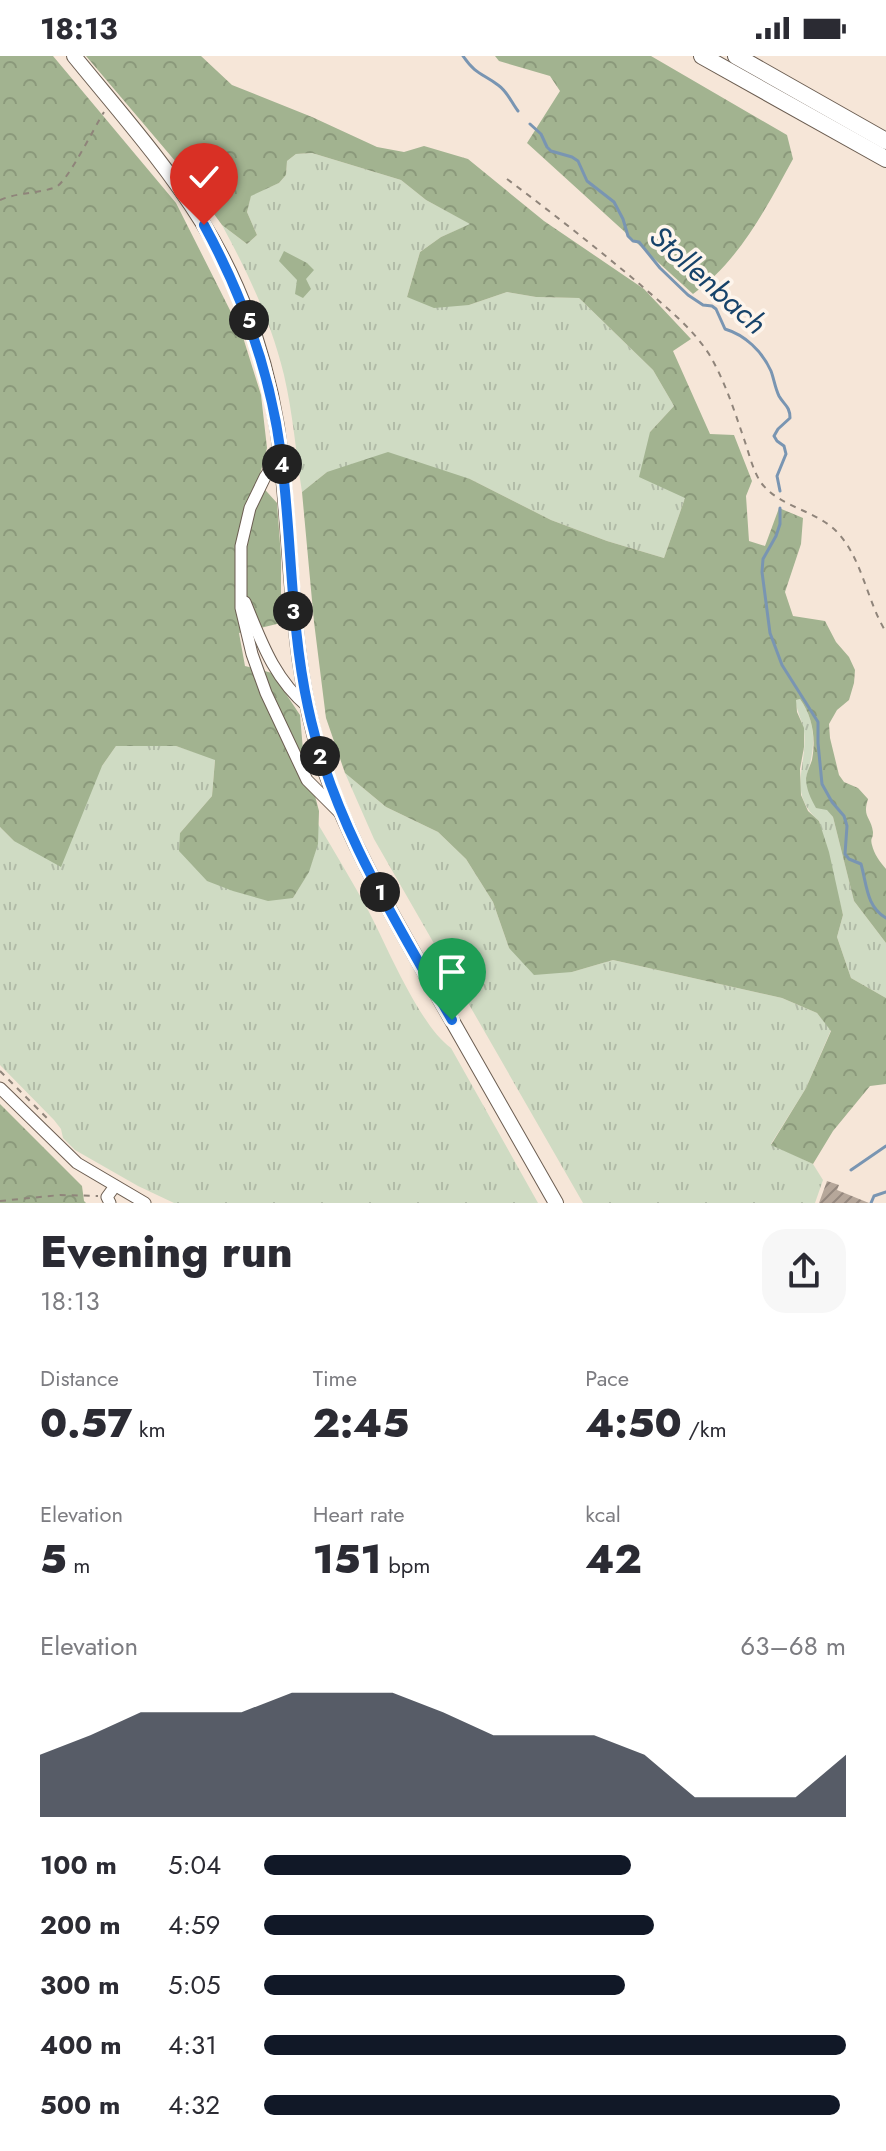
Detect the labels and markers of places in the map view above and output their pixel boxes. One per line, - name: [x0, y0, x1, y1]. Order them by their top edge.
- pin: [170, 143, 238, 225]
- pin: 5: [229, 300, 269, 340]
- pin: 4: [262, 444, 302, 484]
- pin: 3: [273, 591, 313, 631]
- pin: 2: [300, 736, 340, 776]
- pin: 1: [360, 872, 400, 912]
- pin: [418, 938, 486, 1020]

